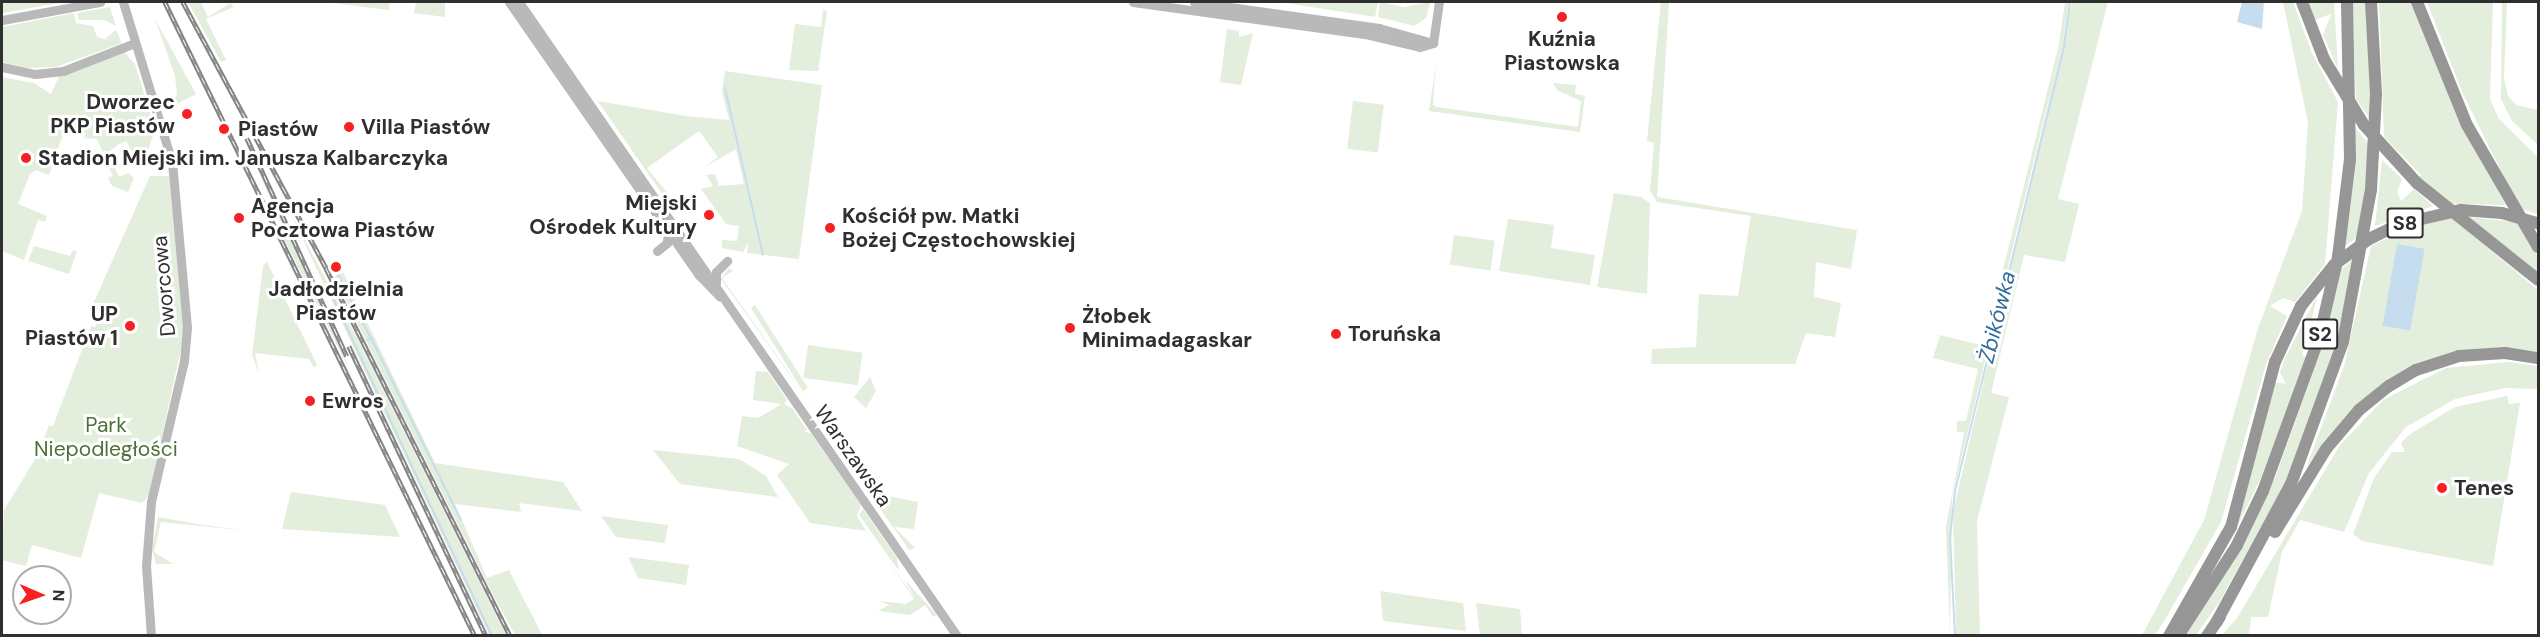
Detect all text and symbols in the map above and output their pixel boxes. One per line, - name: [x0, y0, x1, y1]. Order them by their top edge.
- marker: Kuźnia Piastowska: [1555, 10, 1569, 24]
- place label: Kuźnia Piastowska: [1504, 26, 1620, 76]
- place label: Dworzec PKP Piastów: [50, 89, 175, 139]
- marker: Dworzec PKP Piastów: [180, 107, 194, 121]
- place label: Villa Piastów: [361, 114, 490, 140]
- place label: Piastów: [238, 116, 318, 142]
- marker: Piastów: [215, 120, 233, 138]
- marker: Villa Piastów: [342, 120, 356, 134]
- place label: Stadion Miejski im. Janusza Kalbarczyka: [38, 145, 448, 171]
- marker: Stadion Miejski im. Janusza Kalbarczyka: [19, 151, 33, 165]
- place label: Miejski Ośrodek Kultury: [529, 190, 697, 240]
- place label: Agencja Pocztowa Piastów: [251, 193, 435, 243]
- place label: Kościół pw. Matki Bożej Częstochowskiej: [842, 203, 1076, 253]
- road number: S8: [2386, 206, 2424, 240]
- marker: Miejski Ośrodek Kultury: [702, 208, 716, 222]
- marker: Agencja Pocztowa Piastów: [232, 211, 246, 225]
- marker: Kościół pw. Matki Bożej Częstochowskiej: [823, 221, 837, 235]
- street label: Dworcowa: [147, 235, 181, 337]
- marker: Jadłodzielnia Piastów: [329, 260, 343, 274]
- water label: Żbikówka: [1973, 268, 2021, 366]
- place label: Jadłodzielnia Piastów: [268, 276, 404, 326]
- place label: UP Piastów 1: [25, 301, 118, 351]
- place label: Żłobek Minimadagaskar: [1082, 303, 1252, 353]
- road number: S2: [2302, 317, 2338, 351]
- marker: UP Piastów 1: [123, 319, 137, 333]
- marker: Żłobek Minimadagaskar: [1063, 321, 1077, 335]
- place label: Toruńska: [1348, 321, 1441, 347]
- marker: Toruńska: [1329, 327, 1343, 341]
- place label: Ewros: [322, 388, 384, 414]
- marker: Ewros: [303, 394, 317, 408]
- street label: Warszawska: [809, 400, 897, 512]
- park label: Park Niepodległości: [34, 412, 178, 462]
- place label: Tenes: [2454, 475, 2514, 501]
- marker: Tenes: [2435, 481, 2449, 495]
- north arrow: [12, 565, 72, 625]
- text: N: [48, 589, 69, 602]

